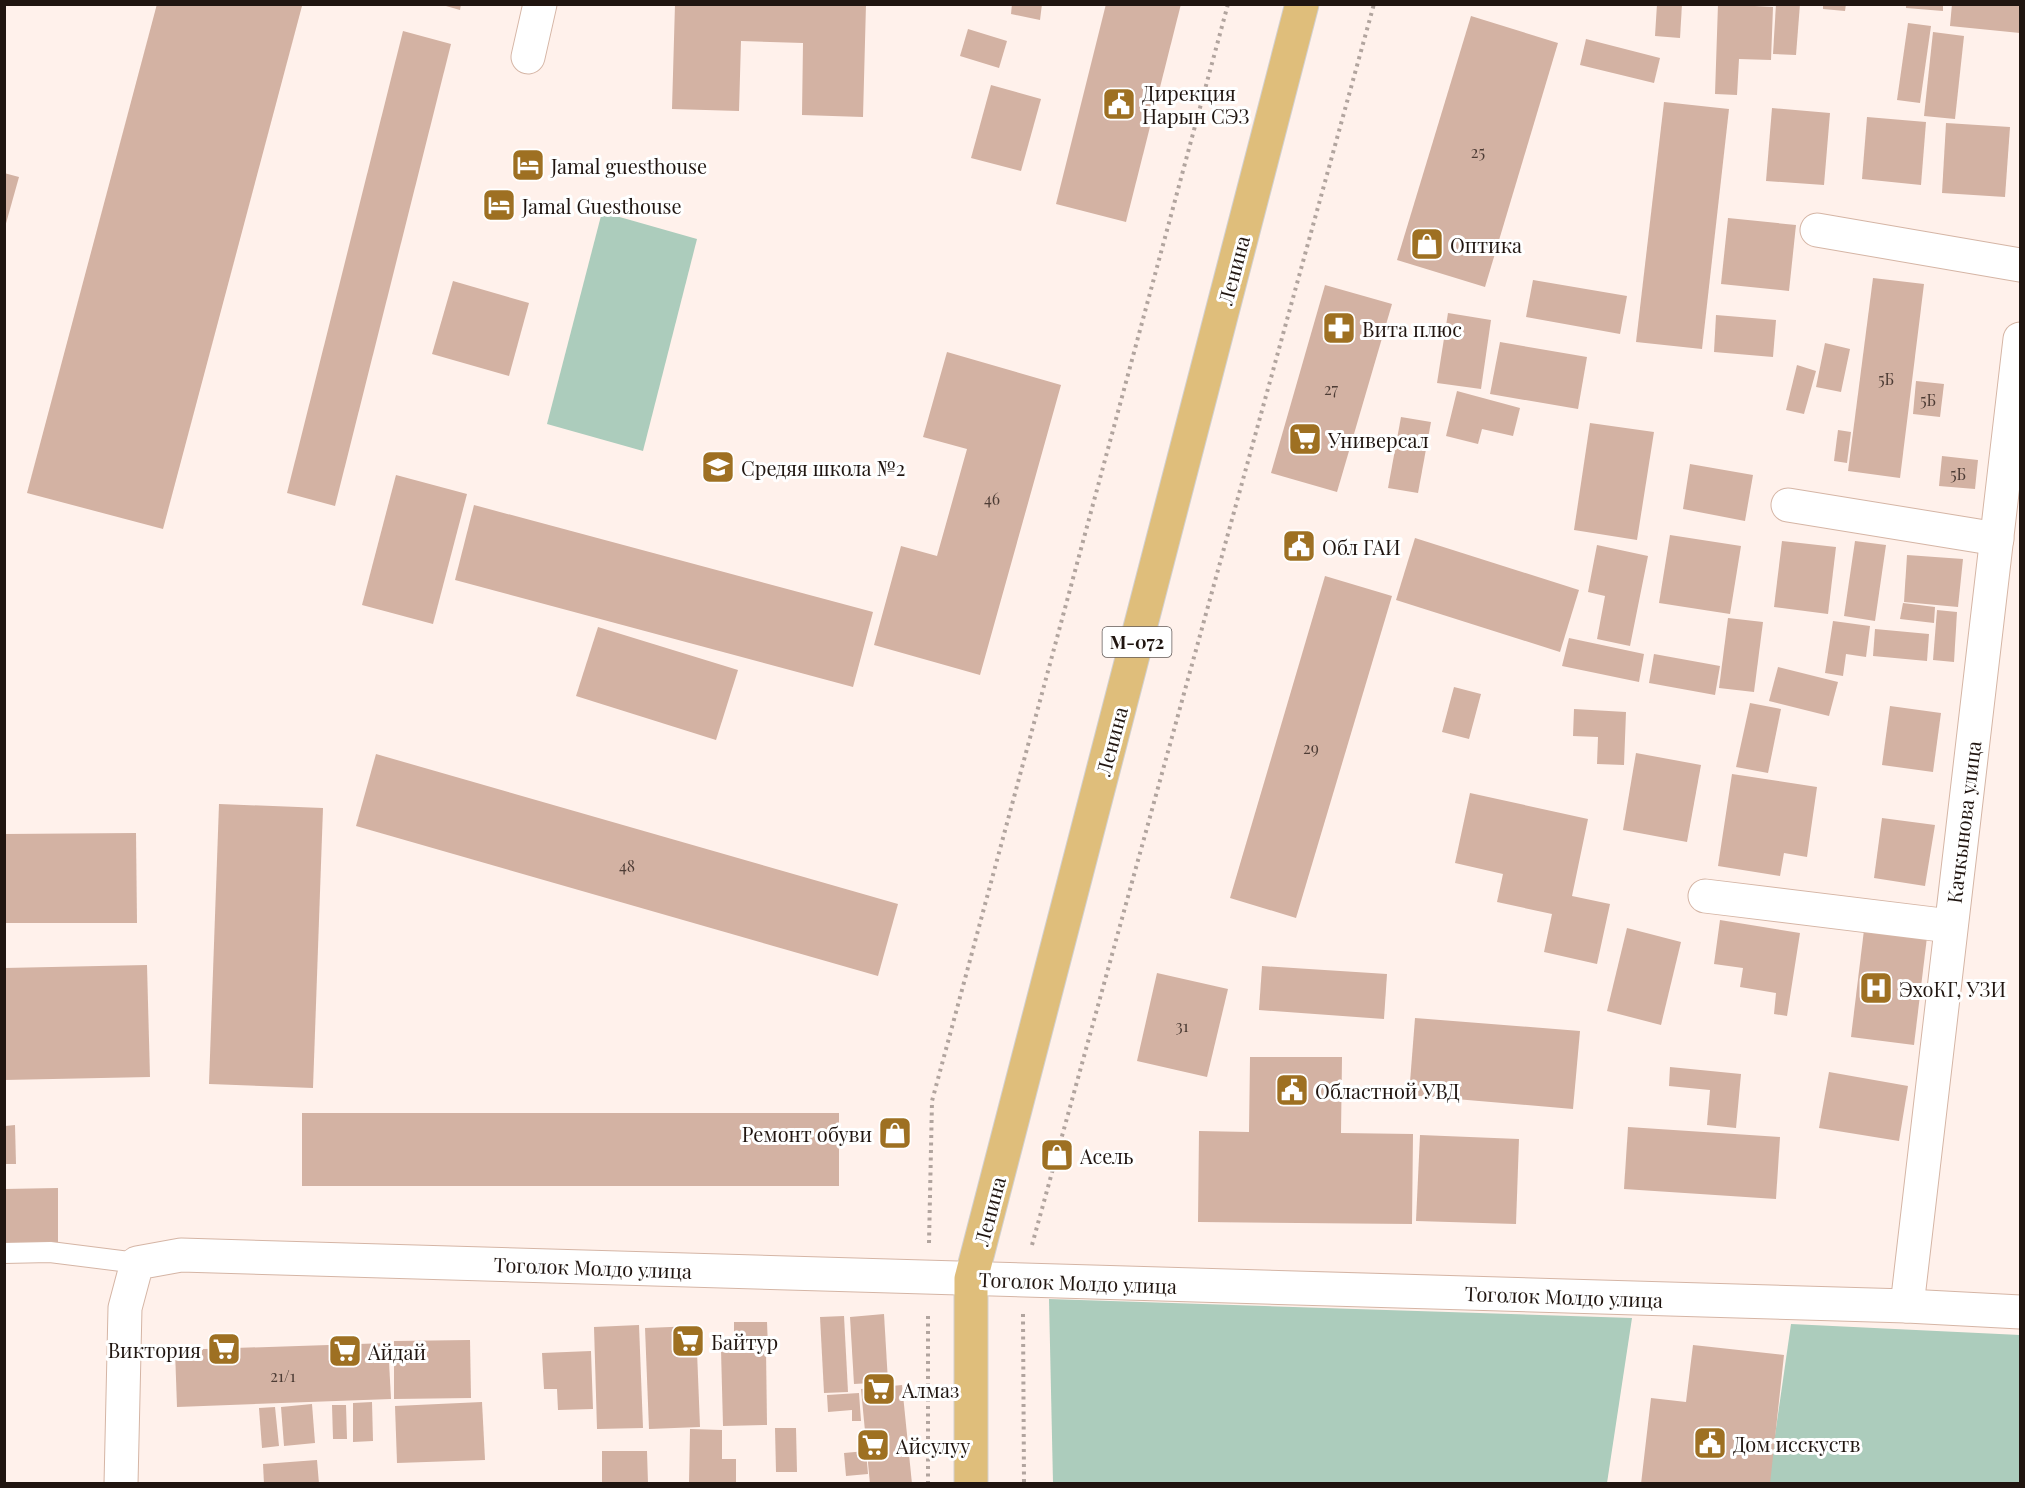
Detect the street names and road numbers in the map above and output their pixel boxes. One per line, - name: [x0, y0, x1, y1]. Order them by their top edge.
- street label: Ленина: [1211, 232, 1255, 308]
- road number: М-072: [1102, 627, 1172, 657]
- street label: Ленина: [1089, 703, 1133, 779]
- street label: Качкынова улица: [1940, 739, 1986, 905]
- street label: Ленина: [967, 1173, 1011, 1249]
- street label: Тоголок Молдо улица: [493, 1250, 693, 1284]
- street label: Тоголок Молдо улица: [978, 1265, 1178, 1299]
- street label: Тоголок Молдо улица: [1464, 1279, 1664, 1313]

